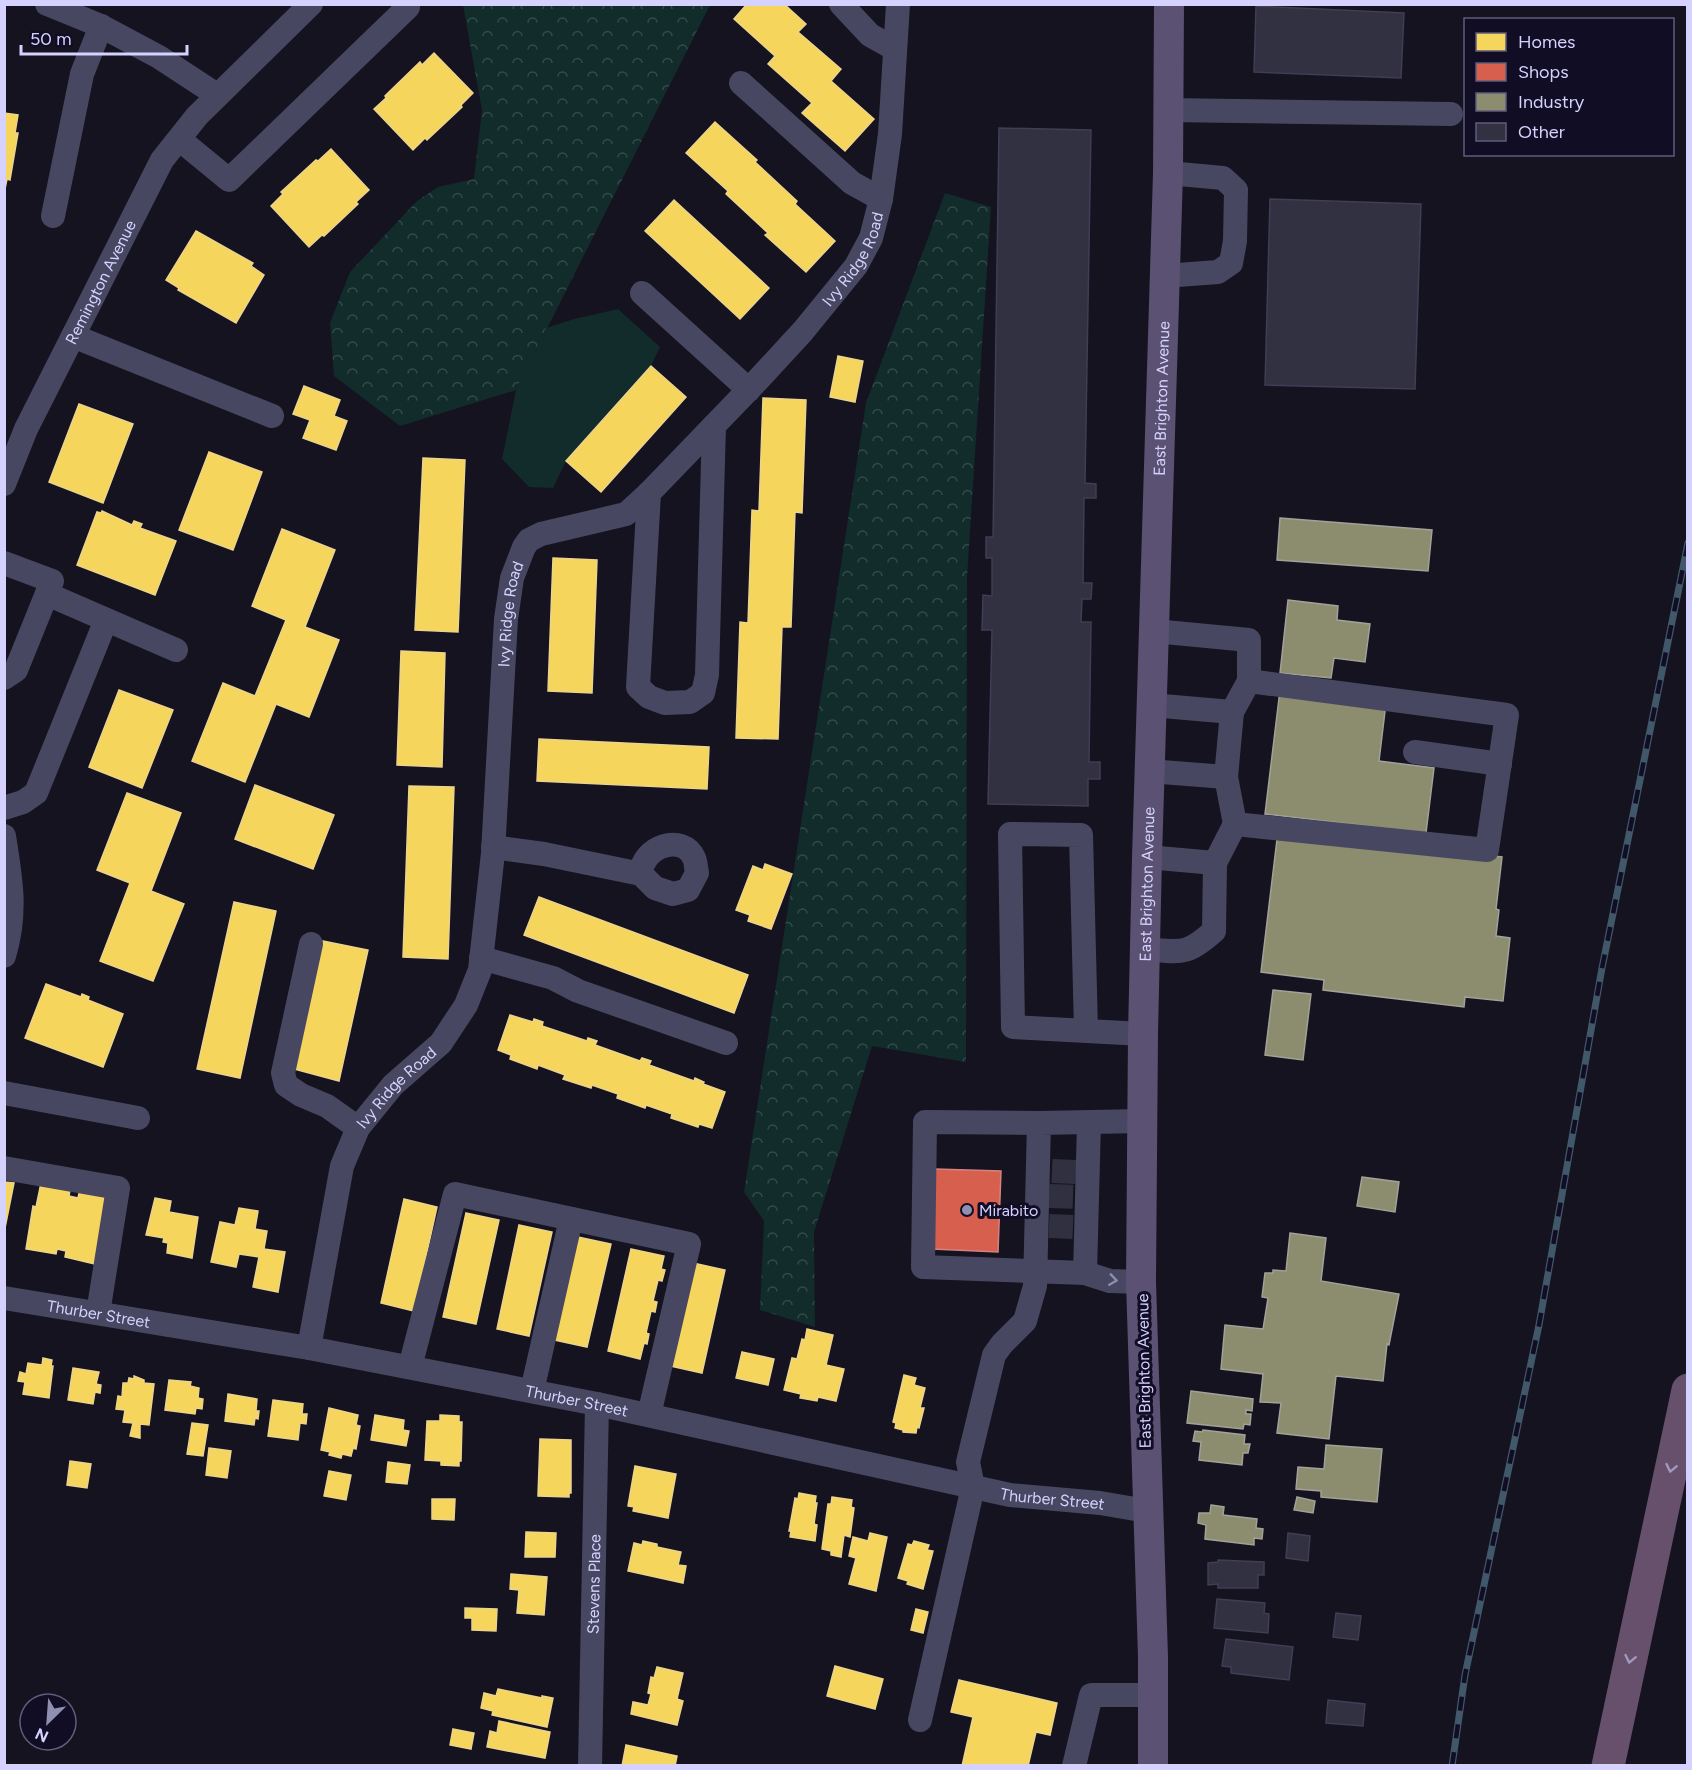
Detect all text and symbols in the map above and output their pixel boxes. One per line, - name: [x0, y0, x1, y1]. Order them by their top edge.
- scale bar: [21, 18, 188, 56]
- legend: [1464, 18, 1674, 156]
- text: 50 m: [30, 28, 72, 50]
- text: Homes: [1518, 31, 1576, 53]
- text: Shops: [1518, 61, 1569, 83]
- text: Industry: [1518, 91, 1585, 113]
- text: Other: [1518, 121, 1565, 143]
- street label: Ivy Ridge Road: [818, 210, 887, 310]
- street label: Remington Avenue: [61, 216, 140, 347]
- street label: East Brighton Avenue: [1149, 321, 1173, 476]
- street label: Ivy Ridge Road: [494, 558, 527, 668]
- street label: East Brighton Avenue: [1135, 806, 1158, 962]
- street label: Ivy Ridge Road: [352, 1042, 440, 1132]
- place label: Mirabito: [979, 1201, 1038, 1220]
- marker: Mirabito: [960, 1203, 974, 1217]
- one-way arrow: [1108, 1273, 1117, 1285]
- street label: East Brighton Avenue: [1133, 1293, 1155, 1448]
- street label: Thurber Street: [46, 1296, 152, 1331]
- street label: Thurber Street: [524, 1381, 630, 1420]
- one-way arrow: [1665, 1463, 1678, 1473]
- street label: Thurber Street: [999, 1484, 1106, 1513]
- street label: Stevens Place: [583, 1534, 604, 1634]
- one-way arrow: [1624, 1654, 1637, 1664]
- north arrow: [18, 1692, 78, 1752]
- text: N: [32, 1724, 51, 1746]

